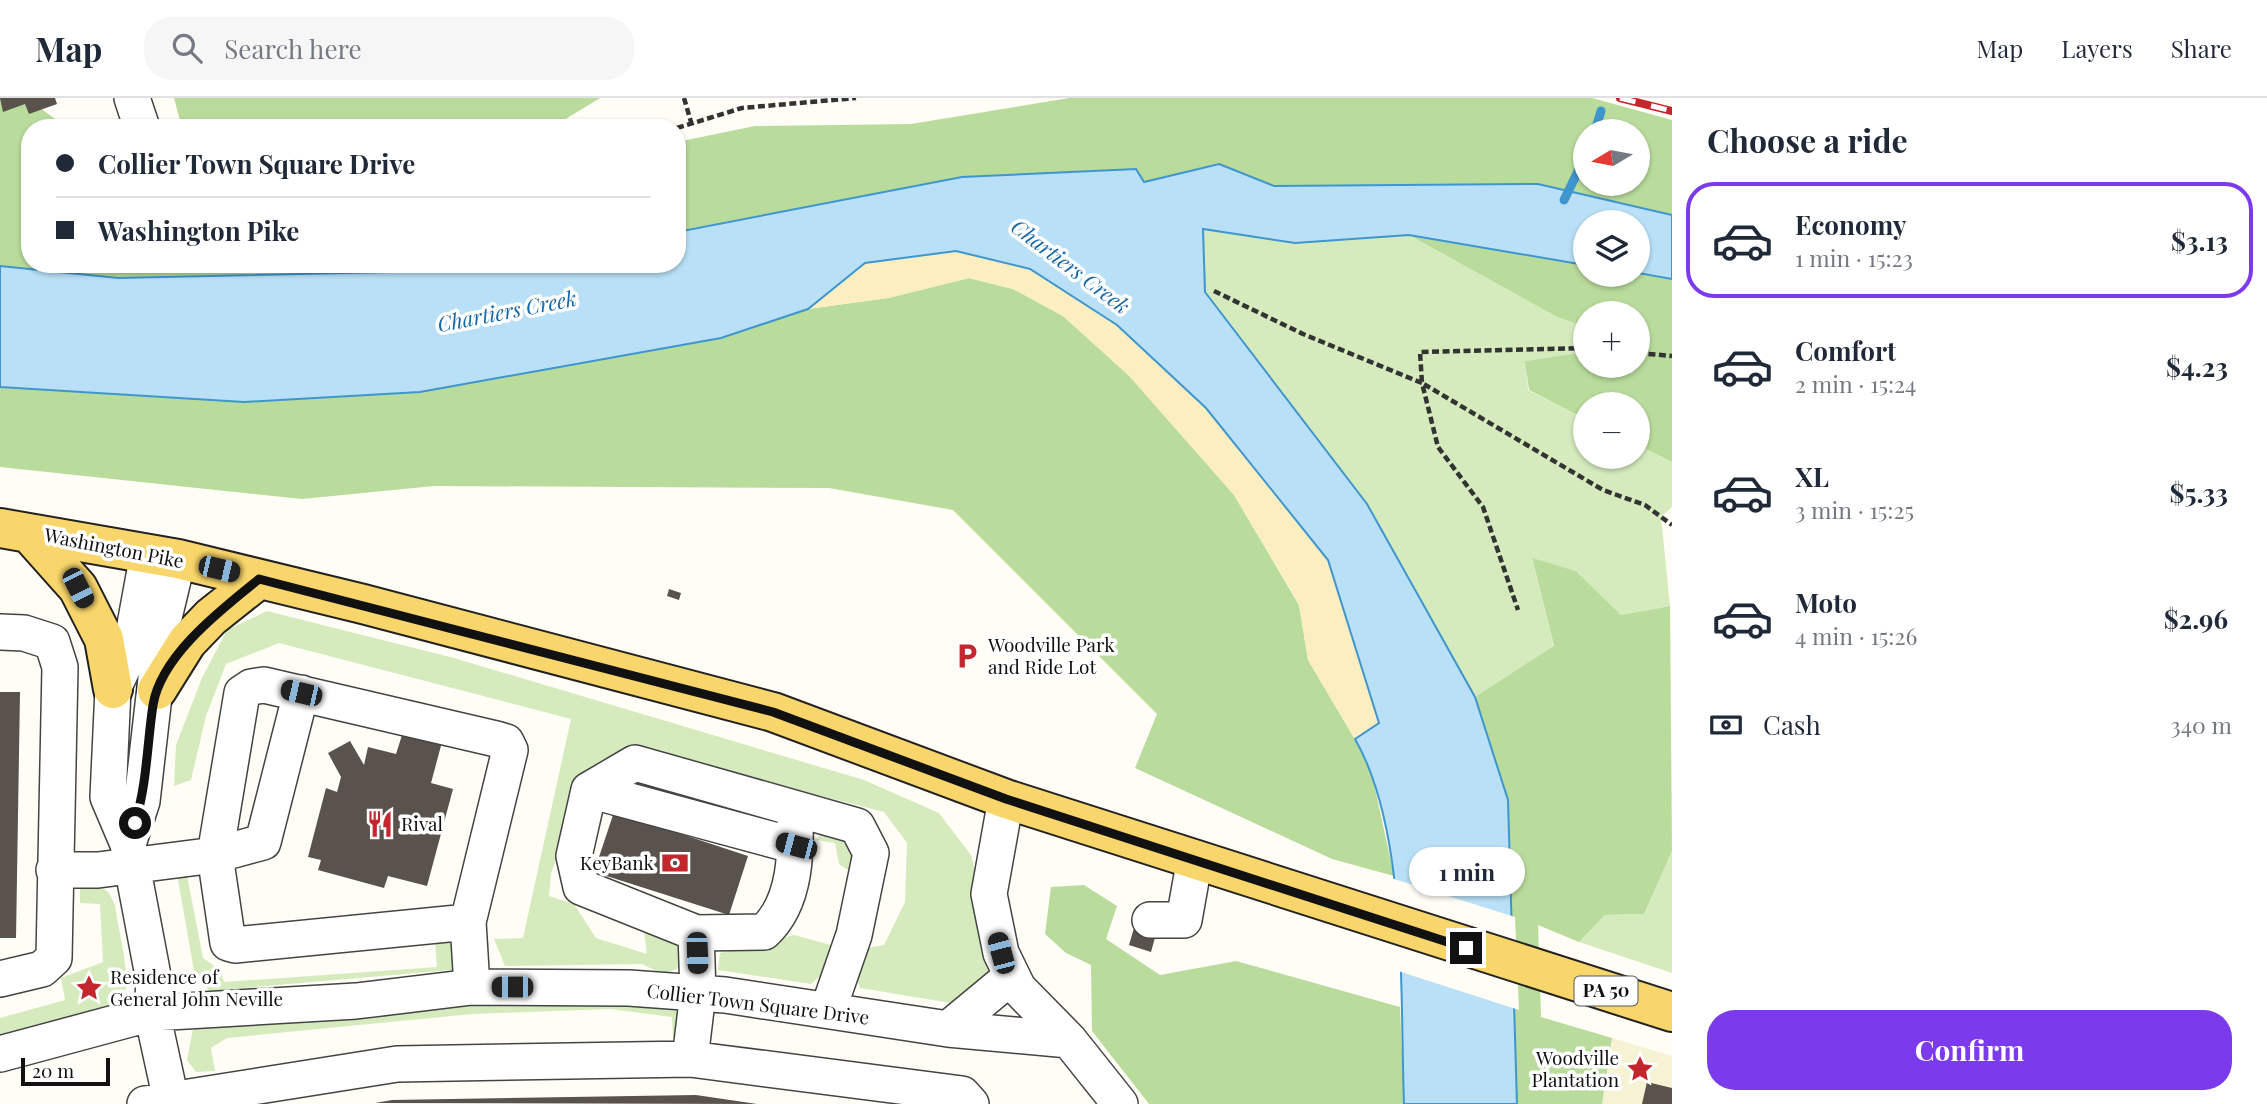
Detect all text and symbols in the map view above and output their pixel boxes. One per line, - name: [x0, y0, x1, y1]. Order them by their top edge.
- search box: [144, 17, 634, 80]
- text: Map: [35, 26, 102, 70]
- icon: search: [168, 29, 206, 67]
- text: Search here: [224, 31, 362, 66]
- text: Map: [1977, 32, 2023, 64]
- text: Layers: [2061, 32, 2133, 64]
- text: Share: [2171, 32, 2232, 64]
- text: Choose a ride: [1707, 118, 1908, 161]
- north arrow: [1573, 119, 1650, 196]
- map controls: [1573, 119, 1650, 469]
- text: Collier Town Square Drive: [98, 146, 415, 181]
- text: Economy: [1795, 207, 1906, 242]
- icon: car: [1711, 209, 1774, 272]
- button: layers: [1573, 210, 1650, 287]
- water label: Chartiers Creek: [1006, 212, 1136, 319]
- text: Washington Pike: [98, 213, 299, 248]
- text: $3.13: [2171, 223, 2228, 258]
- text: 1 min · 15:23: [1795, 242, 1913, 273]
- water label: Chartiers Creek: [435, 283, 579, 337]
- button: +: [1573, 301, 1650, 378]
- text: Comfort: [1795, 333, 1896, 368]
- icon: car: [1711, 335, 1774, 398]
- text: $4.23: [2166, 349, 2228, 384]
- text: 2 min · 15:24: [1795, 368, 1916, 399]
- button: −: [1573, 392, 1650, 469]
- text: XL: [1795, 459, 1829, 494]
- icon: car: [1711, 461, 1774, 524]
- text: $5.33: [2170, 475, 2228, 510]
- text: 3 min · 15:25: [1795, 494, 1914, 525]
- street label: Washington Pike: [41, 521, 186, 573]
- car: [197, 554, 242, 584]
- car: [60, 565, 97, 611]
- text: Moto: [1795, 585, 1857, 620]
- icon: car: [1711, 587, 1774, 650]
- text: $2.96: [2164, 601, 2228, 636]
- text: 4 min · 15:26: [1795, 620, 1917, 651]
- place label: Woodville Park and Ride Lot: [987, 631, 1115, 679]
- parking icon: Woodville Park and Ride Lot: [952, 641, 982, 671]
- car: [279, 678, 324, 708]
- icon: cash: [1707, 706, 1745, 744]
- text: Cash: [1763, 707, 1821, 742]
- text: 340 m: [2170, 709, 2232, 740]
- route start: [119, 807, 151, 839]
- restaurant icon: Rival: [365, 809, 395, 839]
- place label: Rival: [401, 810, 444, 836]
- car: [773, 830, 820, 862]
- callout: 1 min: [1408, 846, 1524, 896]
- bank icon: KeyBank: [660, 848, 690, 878]
- place label: KeyBank: [580, 849, 655, 875]
- text: 1 min: [1439, 856, 1495, 887]
- car: [986, 930, 1017, 976]
- car: [686, 932, 709, 974]
- route end: [1450, 932, 1482, 964]
- place label: Residence of General John Neville: [110, 963, 283, 1011]
- place icon: Residence of General John Neville: [74, 973, 104, 1003]
- street label: Collier Town Square Drive: [645, 976, 871, 1030]
- road number: PA 50: [1574, 976, 1638, 1006]
- car: [492, 977, 534, 998]
- button: Confirm: [1707, 1010, 2232, 1090]
- place label: Woodville Plantation: [1532, 1044, 1620, 1092]
- place icon: Woodville Plantation: [1625, 1054, 1655, 1084]
- scale bar: [21, 1055, 110, 1087]
- text: 20 m: [32, 1057, 74, 1083]

